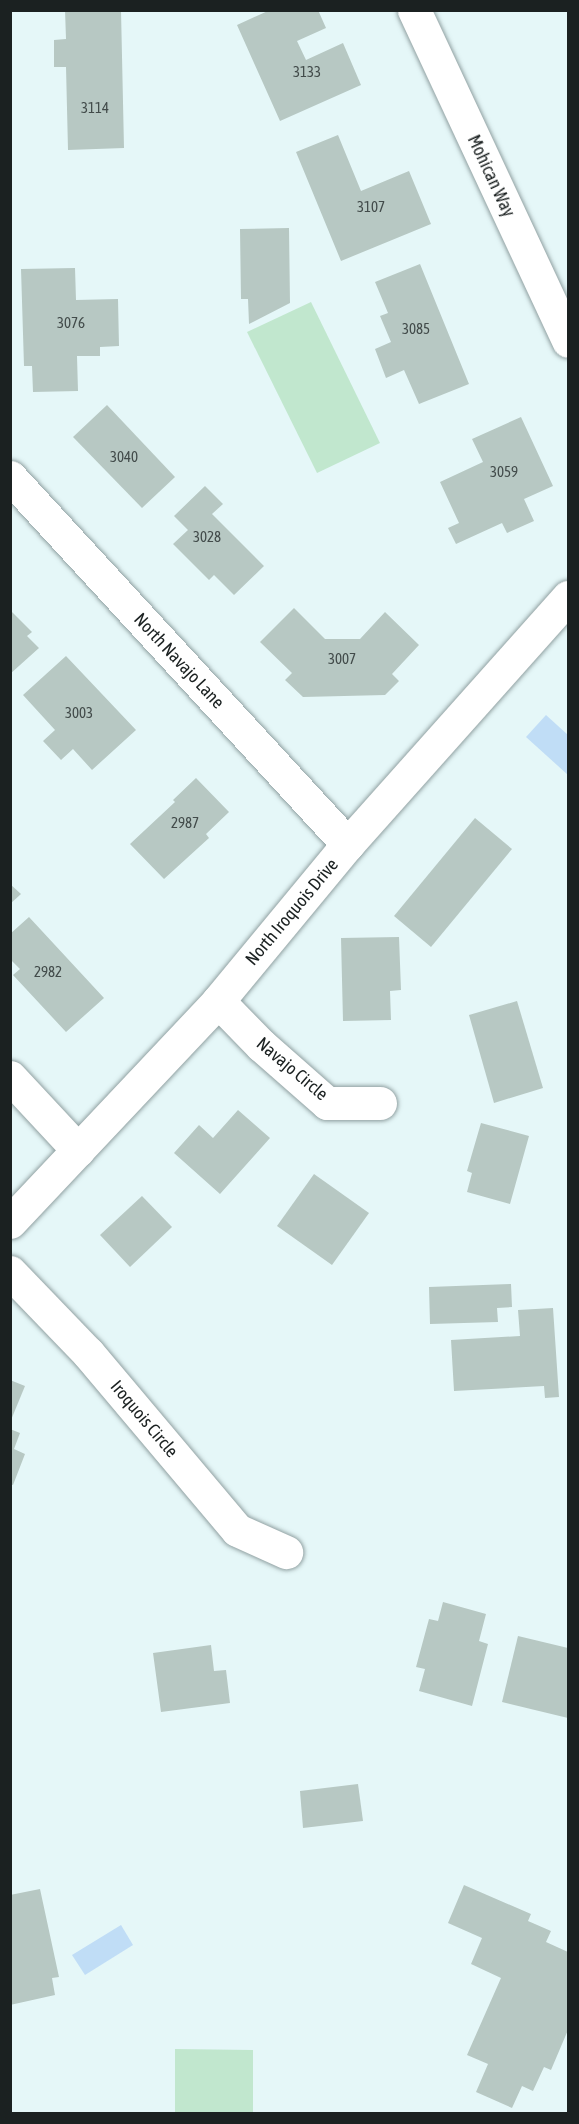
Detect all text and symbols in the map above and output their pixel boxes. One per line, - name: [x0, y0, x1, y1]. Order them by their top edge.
- house number: 3133: [293, 63, 321, 81]
- house number: 3114: [81, 99, 109, 117]
- street label: Mohican Way: [463, 132, 519, 220]
- house number: 3107: [357, 198, 385, 216]
- house number: 3076: [57, 314, 85, 332]
- house number: 3085: [402, 320, 430, 338]
- house number: 3040: [110, 448, 138, 466]
- house number: 3059: [490, 463, 518, 481]
- house number: 3028: [193, 528, 221, 546]
- street label: North Navajo Lane: [129, 609, 229, 713]
- house number: 3007: [328, 650, 356, 668]
- house number: 3003: [65, 704, 93, 722]
- house number: 2987: [171, 814, 199, 832]
- street label: North Iroquois Drive: [241, 854, 343, 970]
- house number: 2982: [34, 963, 62, 981]
- street label: Navajo Circle: [252, 1033, 332, 1105]
- street label: Iroquois Circle: [106, 1376, 182, 1462]

